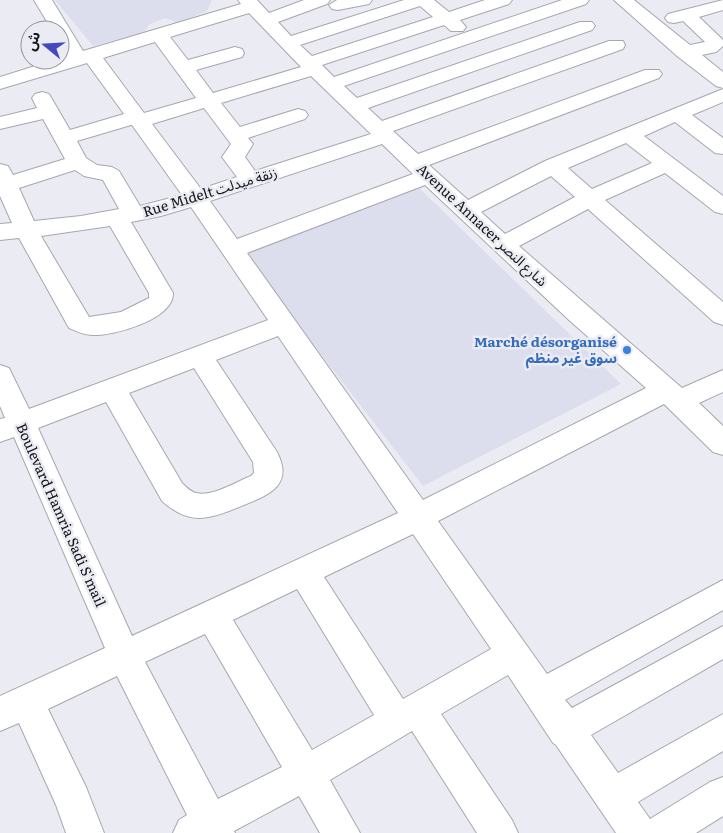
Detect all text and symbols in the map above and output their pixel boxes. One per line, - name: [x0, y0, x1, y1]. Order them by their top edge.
- north arrow: [20, 20, 70, 70]
- text: ش: [19, 28, 44, 53]
- street label: Avenue Annacer شارع النصر: [412, 158, 552, 292]
- street label: Rue Midelt زنقة ميدلت: [140, 161, 279, 221]
- place label: Marché désorganisé سوق غير منظم: [474, 331, 617, 369]
- marker: Marché désorganisé سوق غير منظم: [621, 344, 633, 356]
- street label: Boulevard Hamria Sadi S'mail: [12, 419, 112, 610]

